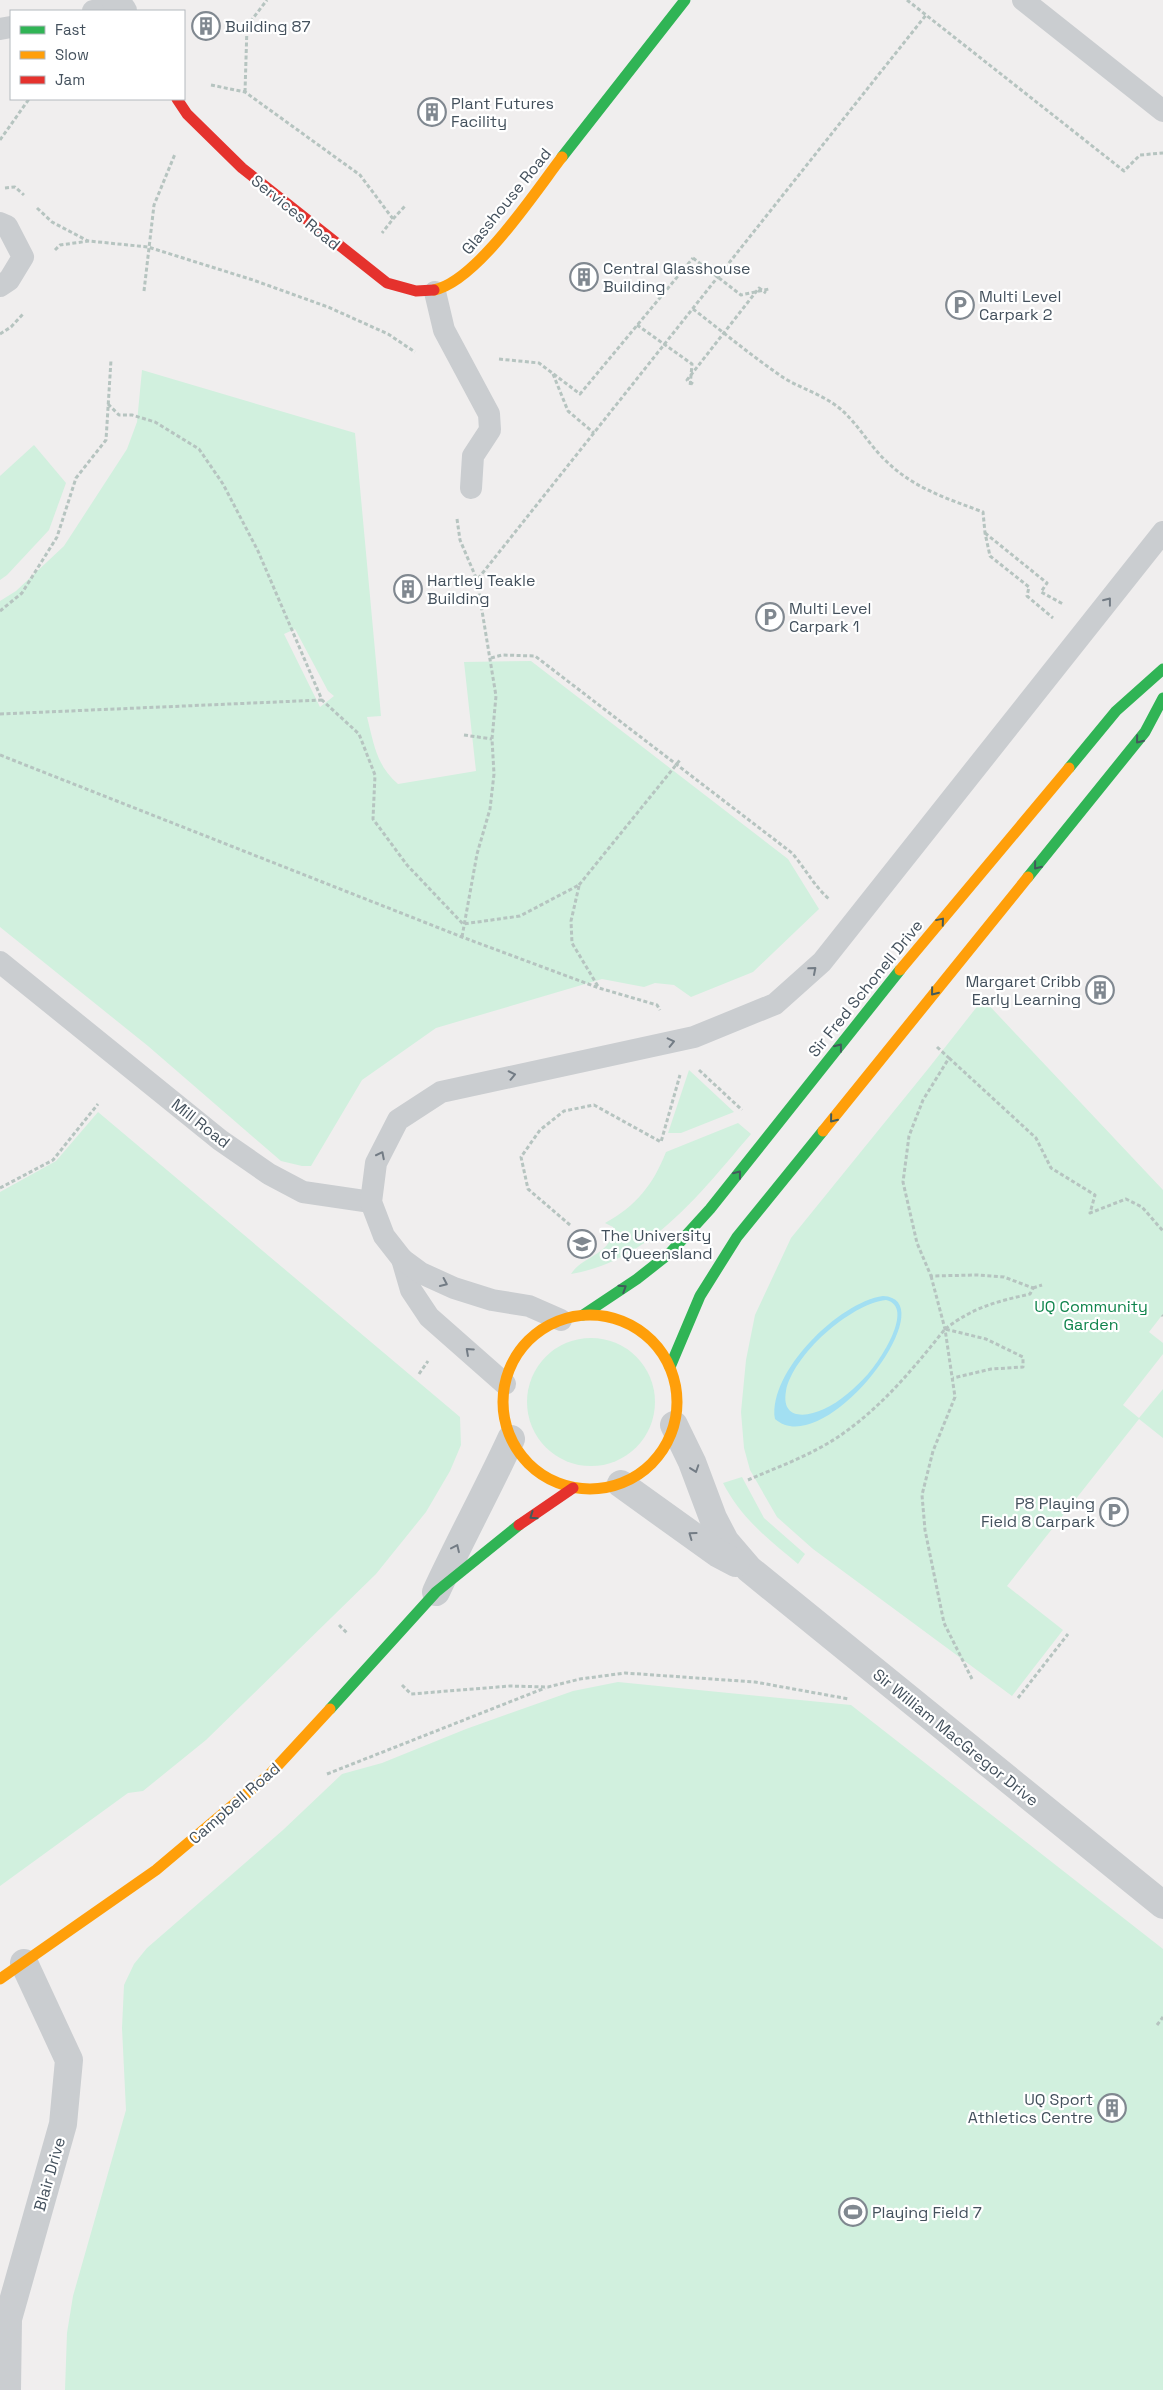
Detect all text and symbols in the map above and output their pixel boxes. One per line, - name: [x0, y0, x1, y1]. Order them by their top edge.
- legend: [10, 10, 185, 100]
- building icon: Building 87: [191, 11, 221, 41]
- place label: Building 87: [225, 16, 310, 37]
- text: Fast: [55, 20, 86, 39]
- text: Slow: [55, 45, 89, 64]
- text: Jam: [55, 70, 85, 89]
- place label: Plant Futures Facility: [451, 93, 554, 132]
- building icon: Plant Futures Facility: [417, 97, 447, 127]
- street label: Glasshouse Road: [457, 144, 556, 259]
- street label: Services Road: [247, 170, 345, 255]
- place label: Central Glasshouse Building: [603, 258, 751, 297]
- building icon: Central Glasshouse Building: [569, 262, 599, 292]
- place label: Multi Level Carpark 2: [979, 286, 1061, 325]
- parking icon: Multi Level Carpark 2: [945, 290, 975, 320]
- place label: Hartley Teakle Building: [427, 570, 535, 609]
- building icon: Hartley Teakle Building: [393, 574, 423, 604]
- place label: Multi Level Carpark 1: [789, 598, 871, 637]
- one-way arrow: [1103, 598, 1111, 607]
- parking icon: Multi Level Carpark 1: [755, 602, 785, 632]
- one-way arrow: [1136, 734, 1144, 743]
- one-way arrow: [1034, 860, 1042, 869]
- street label: Sir Fred Schonell Drive: [803, 915, 927, 1061]
- one-way arrow: [935, 917, 944, 926]
- one-way arrow: [808, 967, 817, 976]
- place label: Margaret Cribb Early Learning: [966, 971, 1081, 1010]
- building icon: Margaret Cribb Early Learning: [1085, 975, 1115, 1005]
- one-way arrow: [931, 987, 940, 996]
- one-way arrow: [666, 1037, 675, 1048]
- one-way arrow: [833, 1044, 841, 1053]
- one-way arrow: [507, 1070, 516, 1081]
- street label: Mill Road: [167, 1094, 234, 1153]
- one-way arrow: [830, 1113, 838, 1122]
- one-way arrow: [375, 1151, 385, 1160]
- one-way arrow: [732, 1171, 740, 1180]
- place label: The University of Queensland: [601, 1225, 713, 1264]
- school or university icon: The University of Queensland: [567, 1229, 597, 1259]
- one-way arrow: [439, 1277, 448, 1287]
- one-way arrow: [618, 1285, 627, 1294]
- park label: UQ Community Garden: [1034, 1296, 1148, 1335]
- one-way arrow: [466, 1348, 475, 1357]
- one-way arrow: [689, 1465, 699, 1473]
- place label: P8 Playing Field 8 Carpark: [981, 1493, 1095, 1532]
- parking icon: P8 Playing Field 8 Carpark: [1099, 1497, 1129, 1527]
- one-way arrow: [529, 1510, 539, 1519]
- one-way arrow: [689, 1533, 698, 1541]
- one-way arrow: [450, 1544, 461, 1553]
- street label: Sir William MacGregor Drive: [869, 1664, 1043, 1811]
- street label: Campbell Road: [184, 1758, 284, 1849]
- place label: UQ Sport Athletics Centre: [968, 2089, 1093, 2128]
- building icon: UQ Sport Athletics Centre: [1097, 2093, 1127, 2123]
- street label: Blair Drive: [29, 2135, 70, 2214]
- sports icon: Playing Field 7: [838, 2197, 868, 2227]
- place label: Playing Field 7: [872, 2202, 982, 2223]

